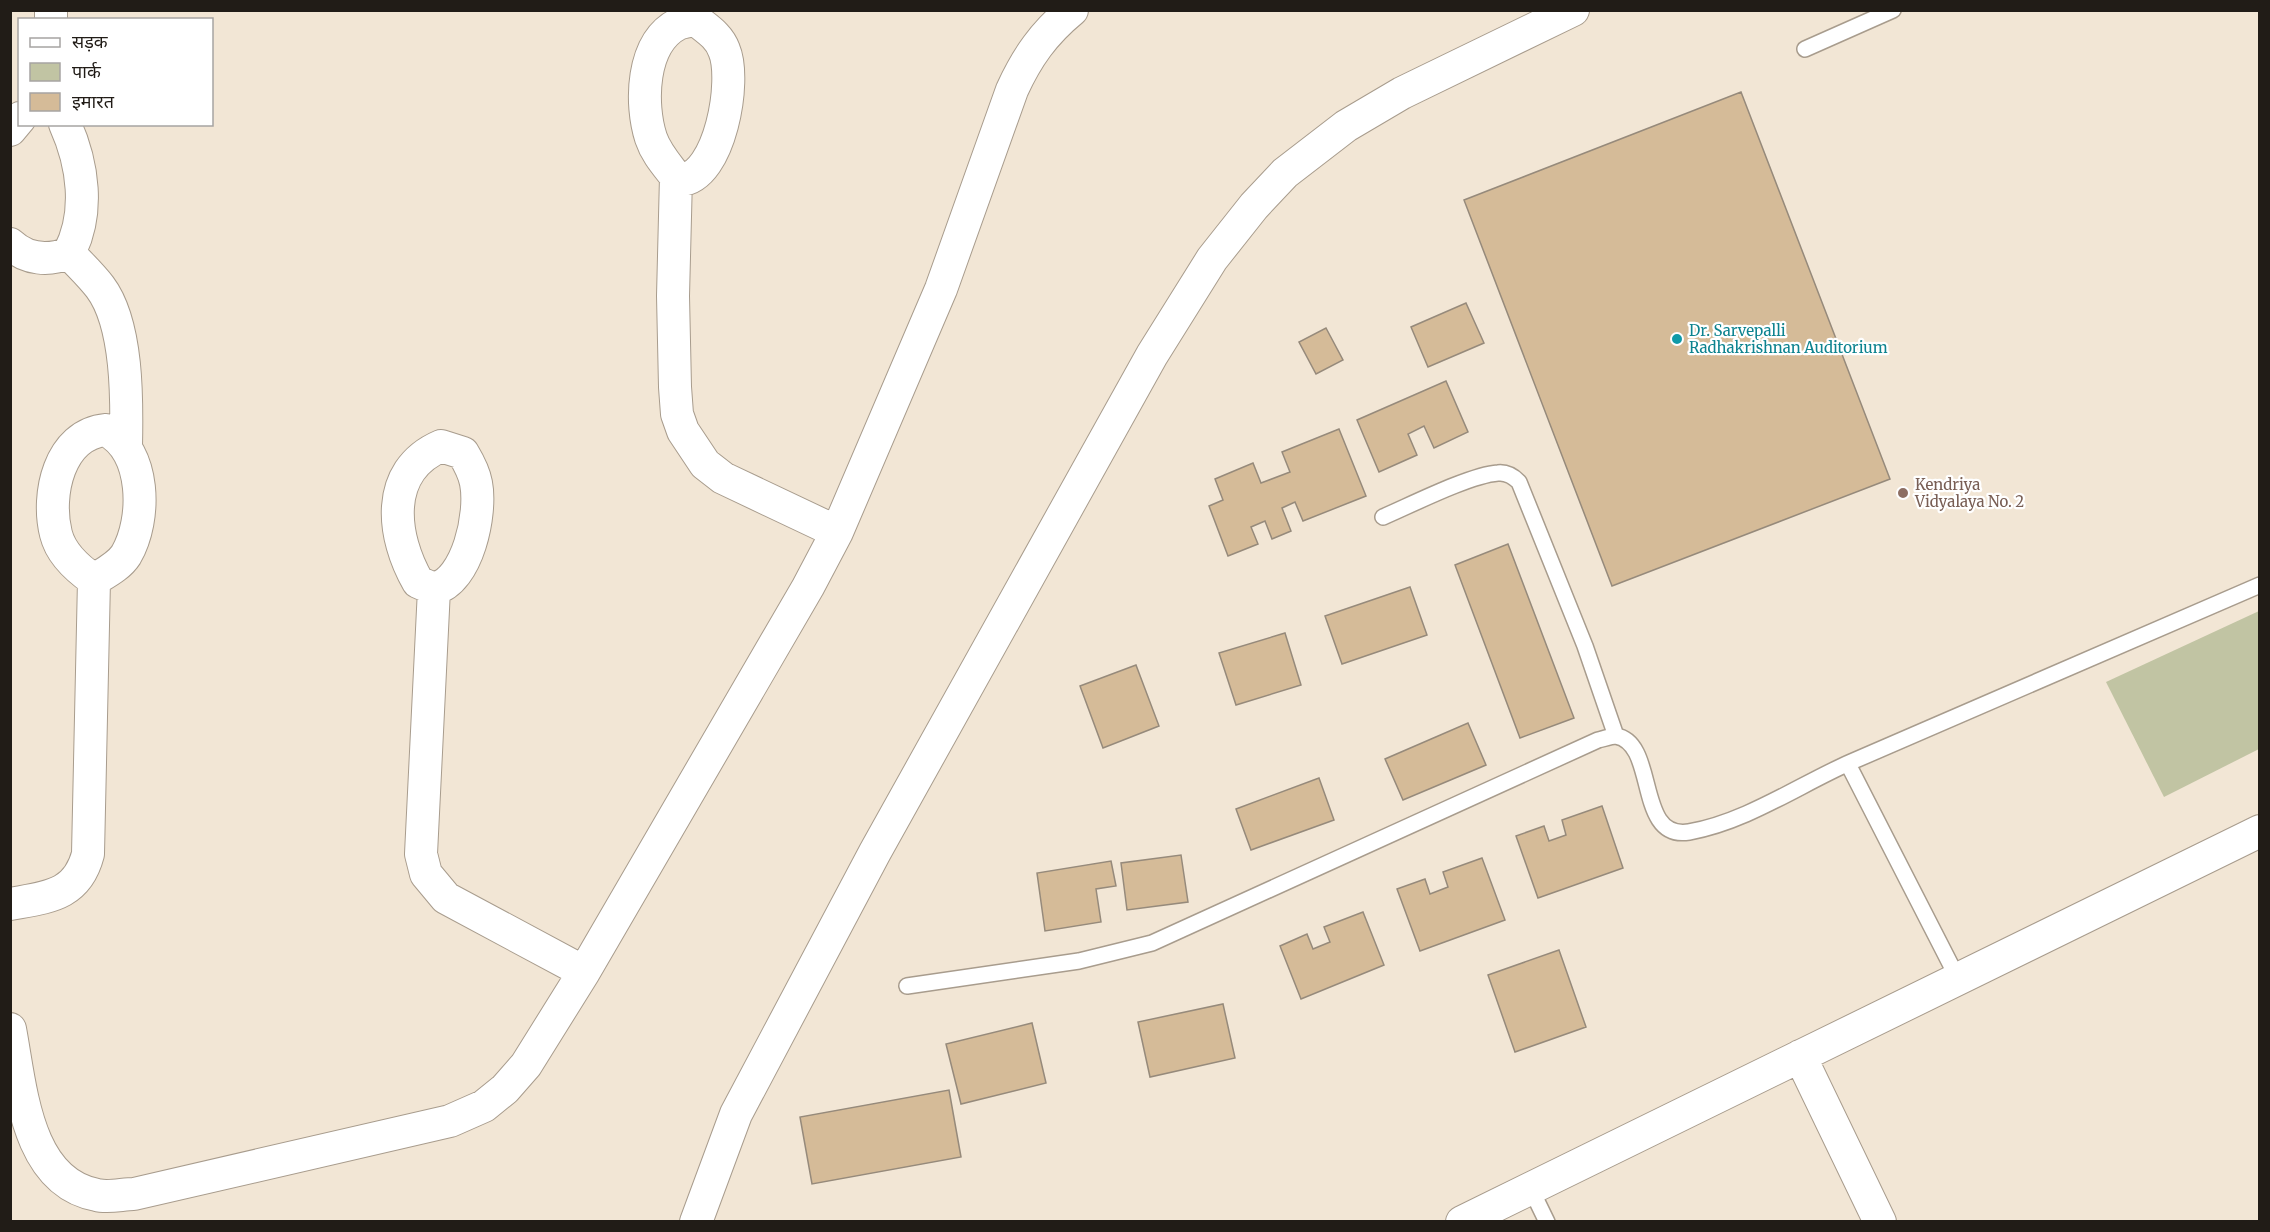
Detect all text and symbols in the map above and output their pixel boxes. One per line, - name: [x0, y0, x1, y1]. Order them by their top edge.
- legend: [18, 18, 213, 126]
- text: सड़क: [72, 30, 109, 53]
- text: पार्क: [72, 60, 102, 83]
- text: इमारत: [72, 90, 115, 113]
- place label: Dr. Sarvepalli Radhakrishnan Auditorium: [1689, 321, 1888, 357]
- marker: Dr. Sarvepalli Radhakrishnan Auditorium: [1670, 332, 1684, 346]
- place label: Kendriya Vidyalaya No. 2: [1914, 475, 2024, 511]
- marker: Kendriya Vidyalaya No. 2: [1896, 486, 1910, 500]

